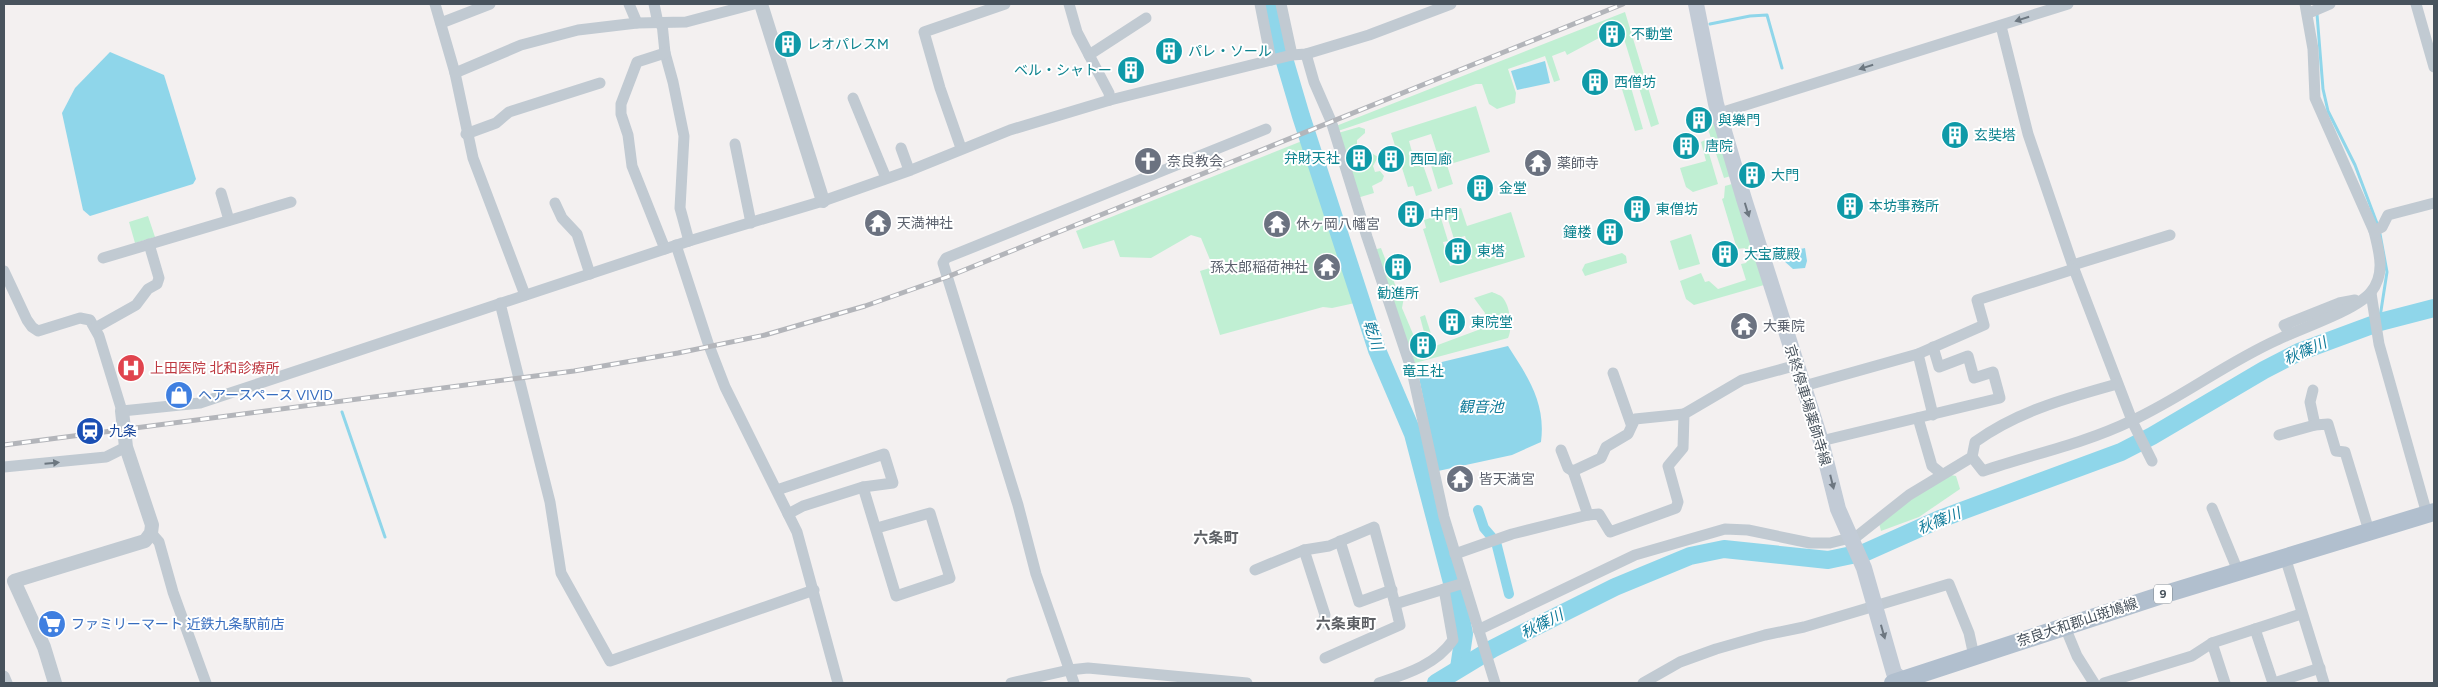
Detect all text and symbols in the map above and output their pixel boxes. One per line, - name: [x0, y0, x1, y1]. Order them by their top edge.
- one-way arrow: [2014, 16, 2029, 23]
- building icon: 不動堂: [1597, 19, 1627, 49]
- place label: 不動堂: [1631, 26, 1673, 43]
- building icon: レオパレスM: [773, 29, 803, 59]
- place label: レオパレスM: [807, 36, 889, 53]
- building icon: パレ・ソール: [1154, 36, 1184, 66]
- place label: パレ・ソール: [1188, 43, 1272, 60]
- building icon: ベル・シャトー: [1116, 55, 1146, 85]
- place label: ベル・シャトー: [1014, 62, 1112, 79]
- one-way arrow: [1859, 64, 1874, 72]
- building icon: 西僧坊: [1580, 67, 1610, 97]
- place label: 西僧坊: [1614, 74, 1656, 91]
- building icon: 與樂門: [1684, 105, 1714, 135]
- place label: 與樂門: [1718, 112, 1760, 129]
- building icon: 玄奘塔: [1940, 120, 1970, 150]
- place label: 玄奘塔: [1974, 127, 2016, 144]
- building icon: 唐院: [1671, 131, 1701, 161]
- place label: 唐院: [1705, 138, 1733, 155]
- building icon: 弁財天社: [1344, 143, 1374, 173]
- building icon: 西回廊: [1376, 144, 1406, 174]
- church icon: 奈良教会: [1133, 146, 1163, 176]
- temple icon: 薬師寺: [1523, 148, 1553, 178]
- place label: 弁財天社: [1284, 150, 1340, 167]
- place label: 西回廊: [1410, 151, 1452, 168]
- place label: 奈良教会: [1167, 153, 1223, 170]
- place label: 薬師寺: [1557, 155, 1599, 172]
- building icon: 大門: [1737, 160, 1767, 190]
- place label: 大門: [1771, 167, 1799, 184]
- building icon: 金堂: [1465, 173, 1495, 203]
- place label: 金堂: [1499, 180, 1527, 197]
- building icon: 本坊事務所: [1835, 191, 1865, 221]
- building icon: 東僧坊: [1622, 194, 1652, 224]
- place label: 本坊事務所: [1869, 198, 1939, 215]
- building icon: 中門: [1396, 199, 1426, 229]
- place label: 東僧坊: [1656, 201, 1698, 218]
- one-way arrow: [1744, 203, 1752, 218]
- place label: 中門: [1430, 206, 1458, 223]
- temple icon: 天満神社: [863, 208, 893, 238]
- temple icon: 休ヶ岡八幡宮: [1262, 209, 1292, 239]
- place label: 天満神社: [897, 215, 953, 232]
- place label: 休ヶ岡八幡宮: [1296, 216, 1380, 233]
- building icon: 鐘楼: [1595, 217, 1625, 247]
- place label: 鐘楼: [1563, 224, 1592, 241]
- building icon: 東塔: [1443, 236, 1473, 266]
- building icon: 大宝蔵殿: [1710, 239, 1740, 269]
- place label: 東塔: [1477, 243, 1505, 260]
- place label: 大宝蔵殿: [1744, 246, 1800, 263]
- temple icon: 孫太郎稲荷神社: [1312, 252, 1342, 282]
- building icon: 勧進所: [1383, 252, 1413, 282]
- place label: 孫太郎稲荷神社: [1210, 259, 1308, 276]
- place label: 勧進所: [1377, 285, 1419, 302]
- building icon: 東院堂: [1437, 307, 1467, 337]
- temple icon: 大乗院: [1729, 311, 1759, 341]
- place label: 東院堂: [1471, 314, 1513, 331]
- water label: 乾川: [1360, 318, 1387, 354]
- place label: 大乗院: [1763, 318, 1805, 335]
- building icon: 竜王社: [1408, 330, 1438, 360]
- water label: 秋篠川: [2281, 333, 2331, 368]
- street label: 京終停車場薬師寺線: [1781, 342, 1834, 468]
- hospital icon: 上田医院 北和診療所: [116, 353, 146, 383]
- place label: 上田医院 北和診療所: [150, 360, 279, 377]
- place label: 竜王社: [1402, 363, 1444, 380]
- shop icon: ヘアースペース VIVID: [164, 380, 194, 410]
- place label: ヘアースペース VIVID: [198, 387, 333, 404]
- water label: 観音池: [1458, 398, 1505, 416]
- station icon: 九条: [75, 416, 105, 446]
- place label: 九条: [109, 423, 137, 440]
- one-way arrow: [45, 459, 61, 467]
- temple icon: 皆天満宮: [1445, 464, 1475, 494]
- place label: 皆天満宮: [1479, 471, 1535, 488]
- one-way arrow: [1828, 475, 1836, 490]
- water label: 秋篠川: [1915, 503, 1965, 538]
- district label: 六条町: [1193, 529, 1239, 547]
- road number: 9: [2154, 584, 2172, 604]
- street label: 奈良大和郡山斑鳩線: [2015, 595, 2140, 650]
- water label: 秋篠川: [1518, 605, 1568, 642]
- supermarket icon: ファミリーマート 近鉄九条駅前店: [37, 609, 67, 639]
- district label: 六条東町: [1316, 615, 1376, 633]
- place label: ファミリーマート 近鉄九条駅前店: [71, 616, 284, 633]
- one-way arrow: [1879, 624, 1887, 639]

